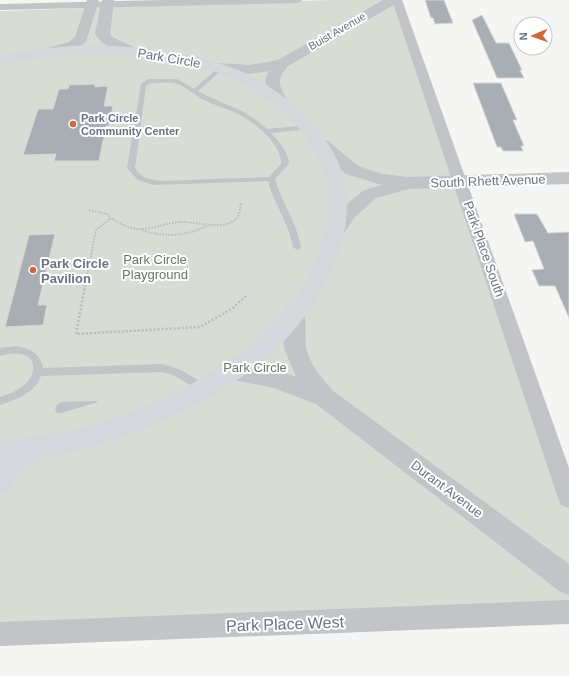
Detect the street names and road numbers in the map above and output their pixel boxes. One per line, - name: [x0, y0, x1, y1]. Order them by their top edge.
- street label: Buist Avenue: [306, 10, 368, 52]
- street label: Park Circle: [136, 45, 202, 71]
- street label: South Rhett Avenue: [430, 171, 546, 191]
- street label: Park Place South: [461, 199, 507, 299]
- street label: Durant Avenue: [408, 457, 486, 521]
- street label: Park Place West: [226, 613, 345, 635]

